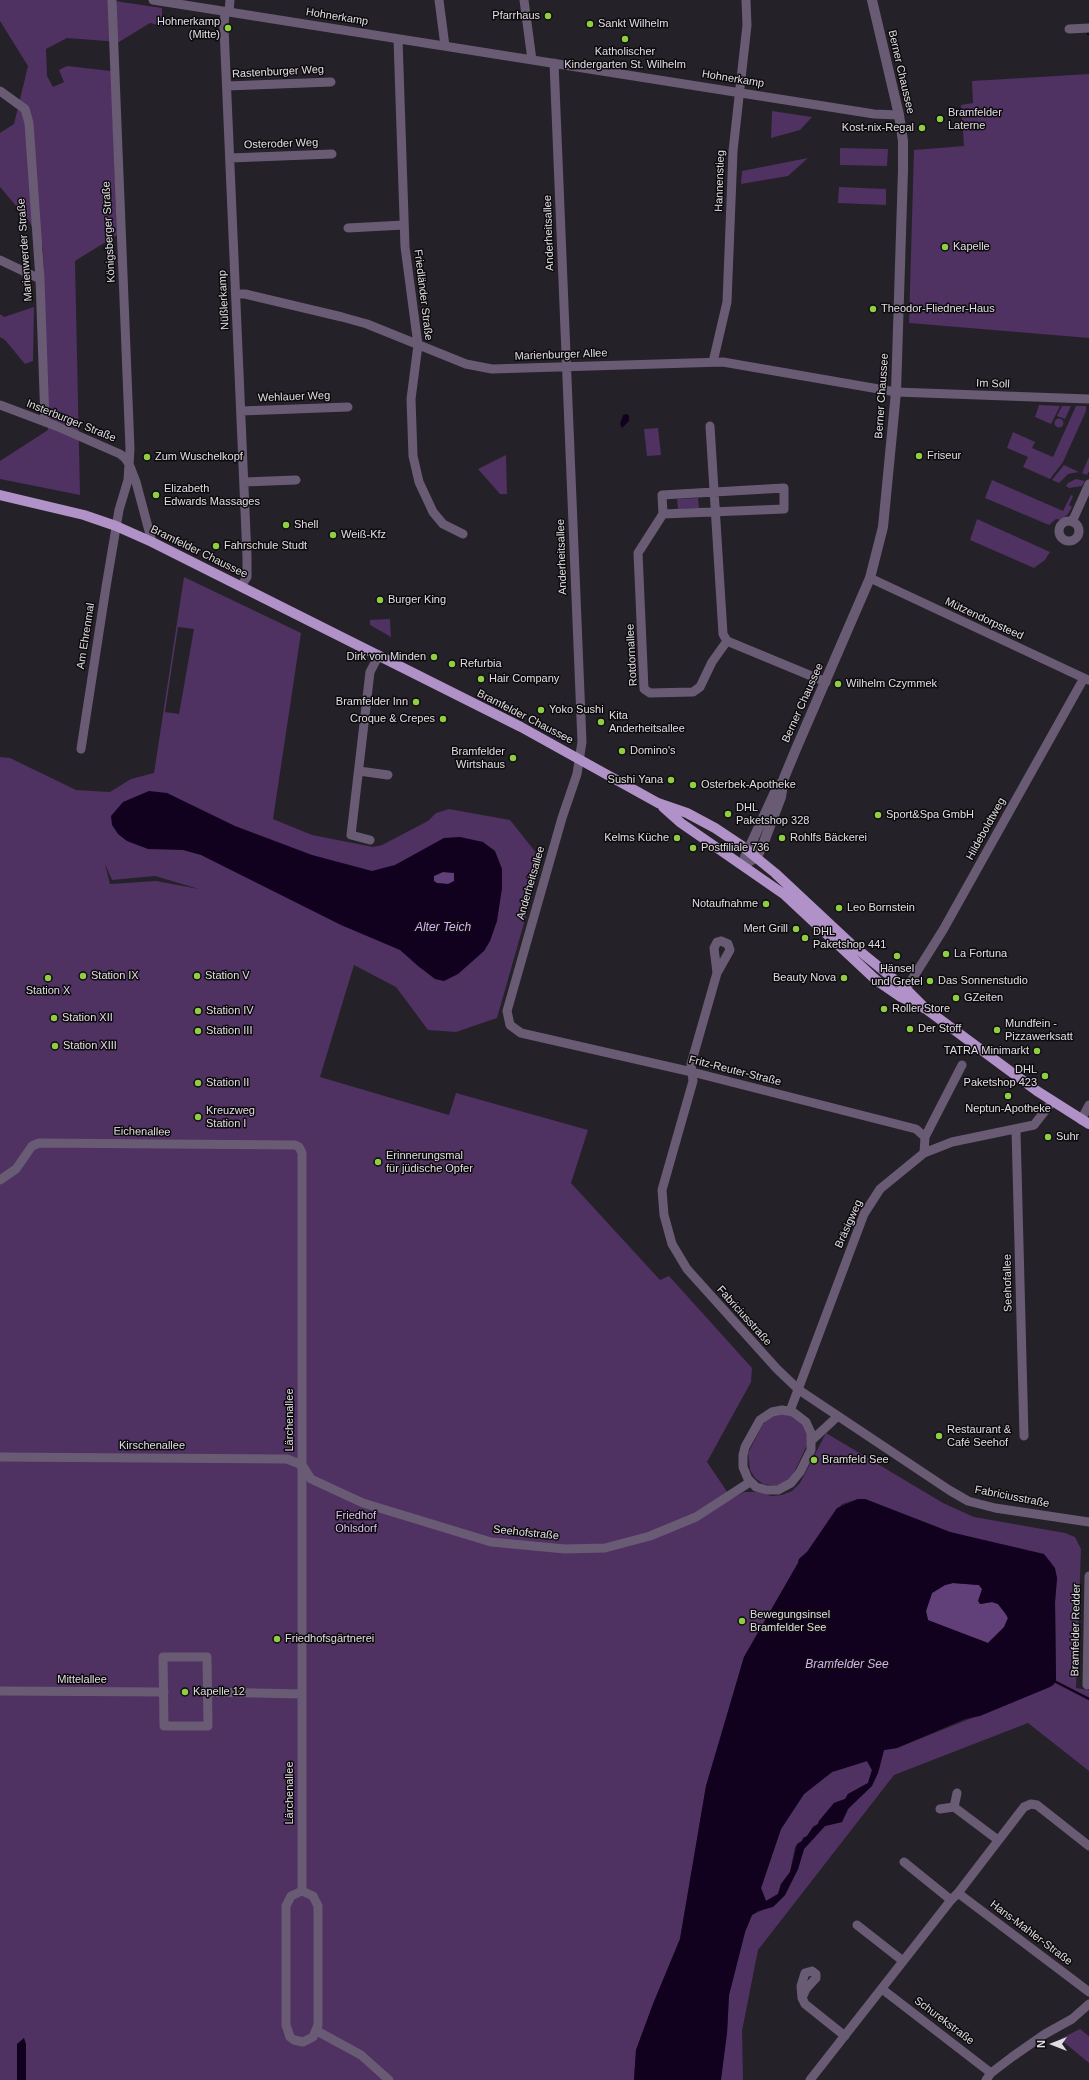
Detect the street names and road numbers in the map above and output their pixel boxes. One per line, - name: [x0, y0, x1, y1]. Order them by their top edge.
- street label: Hohnerkamp: [305, 6, 369, 28]
- street label: Berner Chaussee: [885, 29, 917, 115]
- street label: Rastenburger Weg: [232, 63, 324, 81]
- street label: Hohnerkamp: [701, 68, 765, 90]
- street label: Osteroder Weg: [244, 136, 318, 152]
- street label: Hannenstieg: [712, 150, 728, 212]
- street label: Königsberger Straße: [100, 181, 118, 283]
- street label: Anderheitsallee: [541, 195, 557, 271]
- street label: Marienwerder Straße: [15, 198, 35, 302]
- street label: Friedländer Straße: [411, 249, 435, 341]
- street label: Nüßlerkamp: [216, 270, 232, 330]
- street label: Marienburger Allee: [514, 347, 608, 363]
- street label: Berner Chaussee: [872, 353, 892, 439]
- street label: Im Soll: [976, 377, 1010, 391]
- street label: Wehlauer Weg: [258, 389, 330, 405]
- street label: Insterburger Straße: [24, 397, 118, 445]
- street label: Anderheitsallee: [554, 519, 570, 595]
- street label: Bramfelder Chaussee: [148, 523, 250, 581]
- street label: Mützendorpsteed: [943, 595, 1025, 643]
- street label: Am Ehrenmal: [74, 602, 98, 670]
- street label: Rotdornallee: [624, 624, 640, 686]
- street label: Berner Chaussee: [780, 661, 826, 745]
- street label: Bramfelder Chaussee: [475, 687, 575, 747]
- street label: Hildeboldtweg: [963, 796, 1009, 862]
- street label: Anderheitsallee: [514, 845, 548, 921]
- street label: Fritz-Reuter-Straße: [687, 1053, 783, 1089]
- street label: Eichenallee: [113, 1125, 171, 1139]
- street label: Bräsigweg: [833, 1198, 865, 1250]
- street label: Seehofallee: [1001, 1254, 1015, 1312]
- street label: Fabriciusstraße: [714, 1283, 774, 1349]
- street label: Lärchenallee: [283, 1389, 297, 1451]
- street label: Kirschenallee: [119, 1439, 185, 1453]
- street label: Fabriciusstraße: [974, 1483, 1050, 1511]
- street label: Seehofstraße: [492, 1523, 560, 1543]
- street label: Bramfelder Redder: [1069, 1583, 1083, 1677]
- street label: Mittelallee: [57, 1673, 107, 1687]
- street label: Lärchenallee: [283, 1762, 297, 1824]
- street label: Hans-Mahler-Straße: [987, 1898, 1075, 1968]
- street label: Schurekstraße: [911, 1994, 977, 2048]

